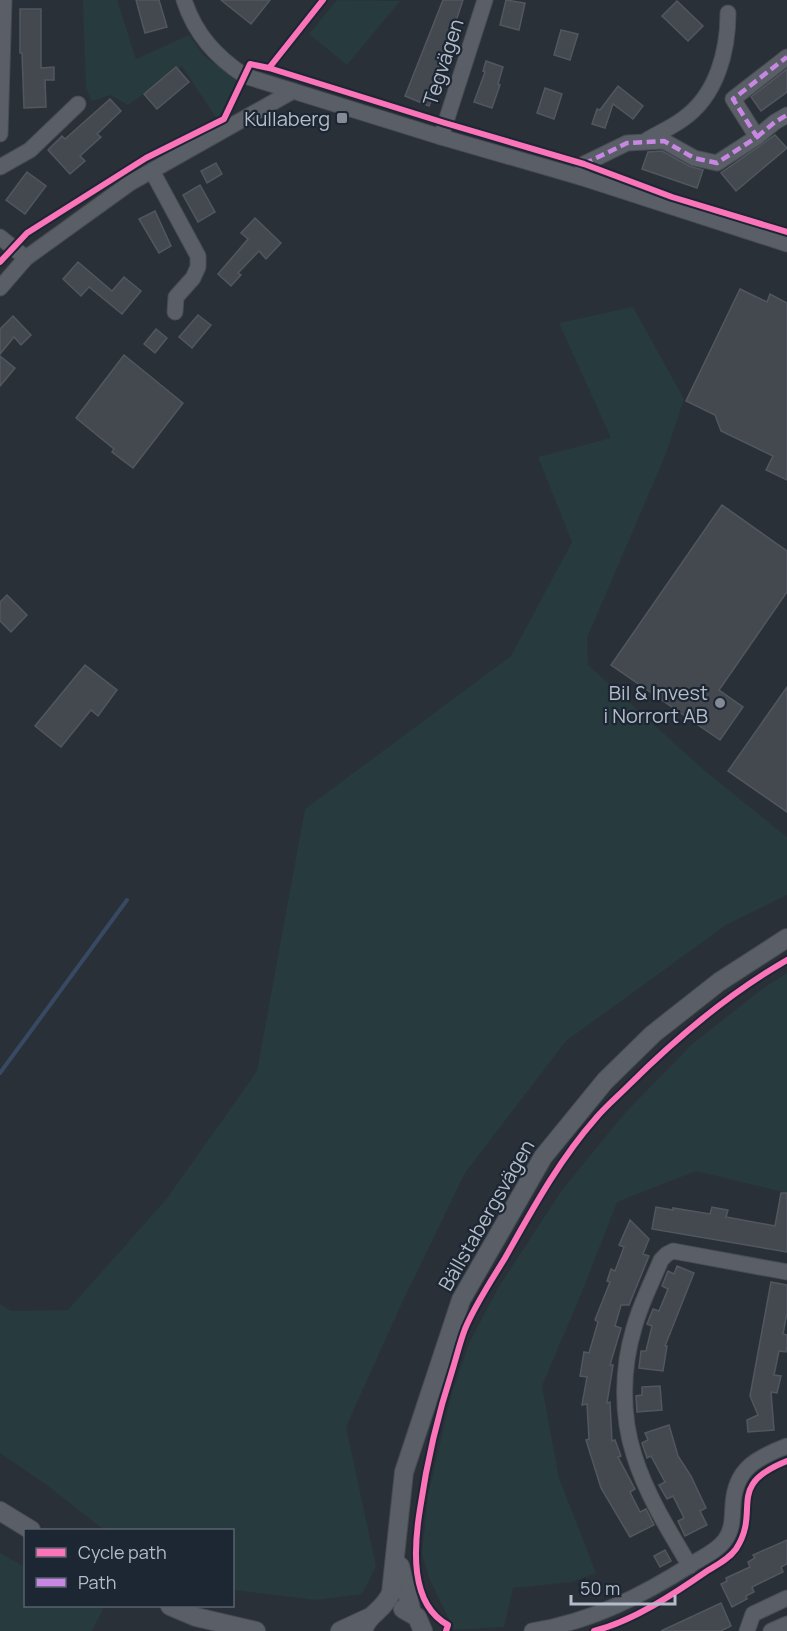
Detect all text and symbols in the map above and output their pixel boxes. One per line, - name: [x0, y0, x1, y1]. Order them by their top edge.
- street label: Tegvägen: [416, 15, 470, 109]
- place label: Kullaberg: [244, 105, 330, 132]
- marker: Kullaberg: [335, 111, 349, 125]
- place label: Bil & Invest i Norrort AB: [604, 679, 708, 729]
- marker: Bil & Invest i Norrort AB: [713, 696, 727, 710]
- street label: Bällstabergsvägen: [432, 1134, 540, 1296]
- legend: [24, 1529, 234, 1607]
- text: Cycle path: [78, 1540, 167, 1564]
- scale bar: [571, 1568, 674, 1606]
- text: Path: [78, 1570, 116, 1594]
- text: 50 m: [580, 1576, 620, 1600]

